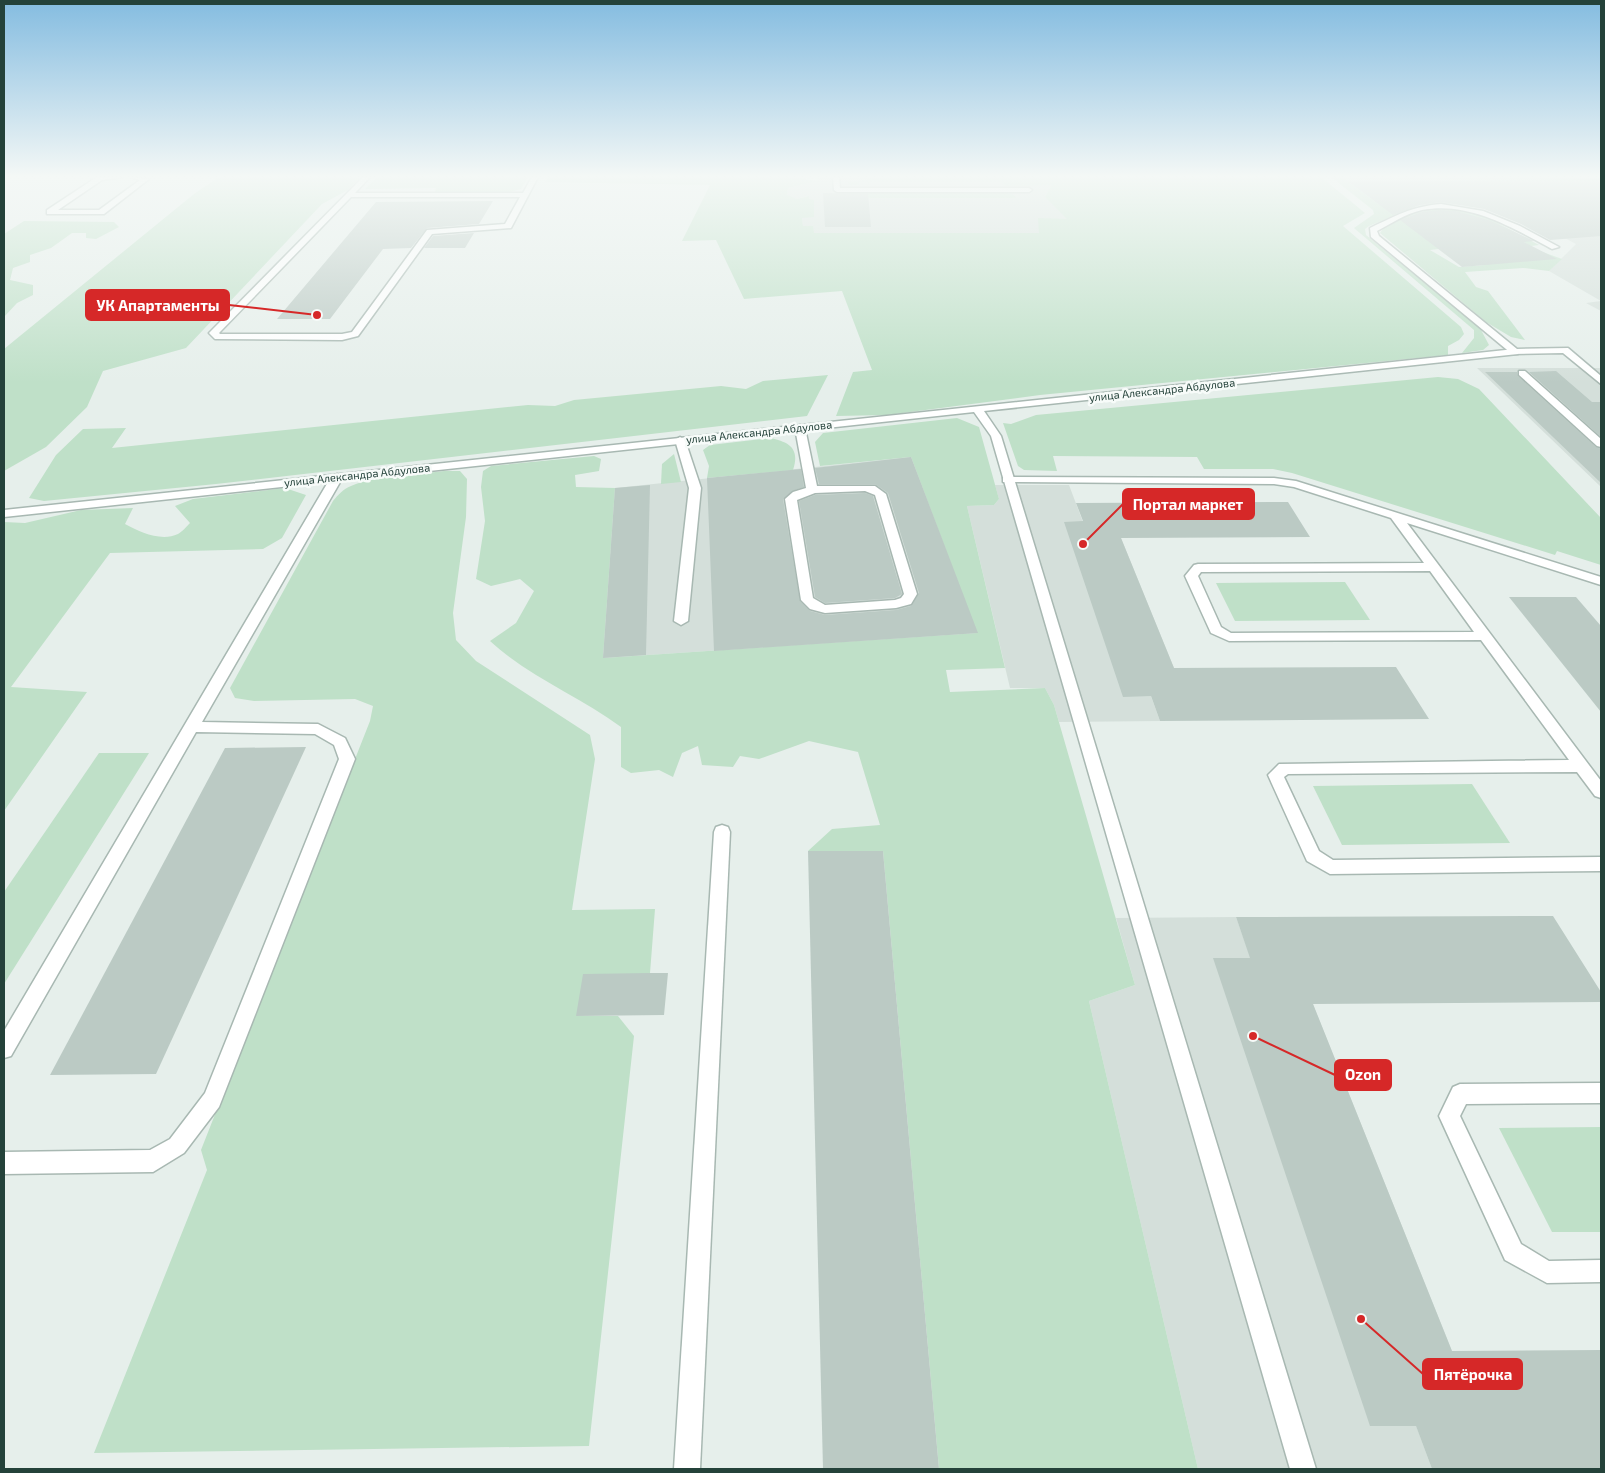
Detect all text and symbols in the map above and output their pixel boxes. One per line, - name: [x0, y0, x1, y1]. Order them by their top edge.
- callout: УК Апартаменты: [86, 290, 229, 320]
- text: УК Апартаменты: [96, 296, 220, 314]
- street label: улица Александра Абдулова: [1088, 375, 1236, 405]
- street label: улица Александра Абдулова: [685, 417, 833, 447]
- street label: улица Александра Абдулова: [283, 460, 431, 490]
- callout: Портал маркет: [1123, 489, 1254, 519]
- text: Портал маркет: [1133, 495, 1244, 513]
- callout: Ozon: [1335, 1060, 1391, 1090]
- text: Ozon: [1345, 1065, 1381, 1083]
- callout: Пятёрочка: [1423, 1359, 1522, 1389]
- text: Пятёрочка: [1434, 1365, 1512, 1383]

